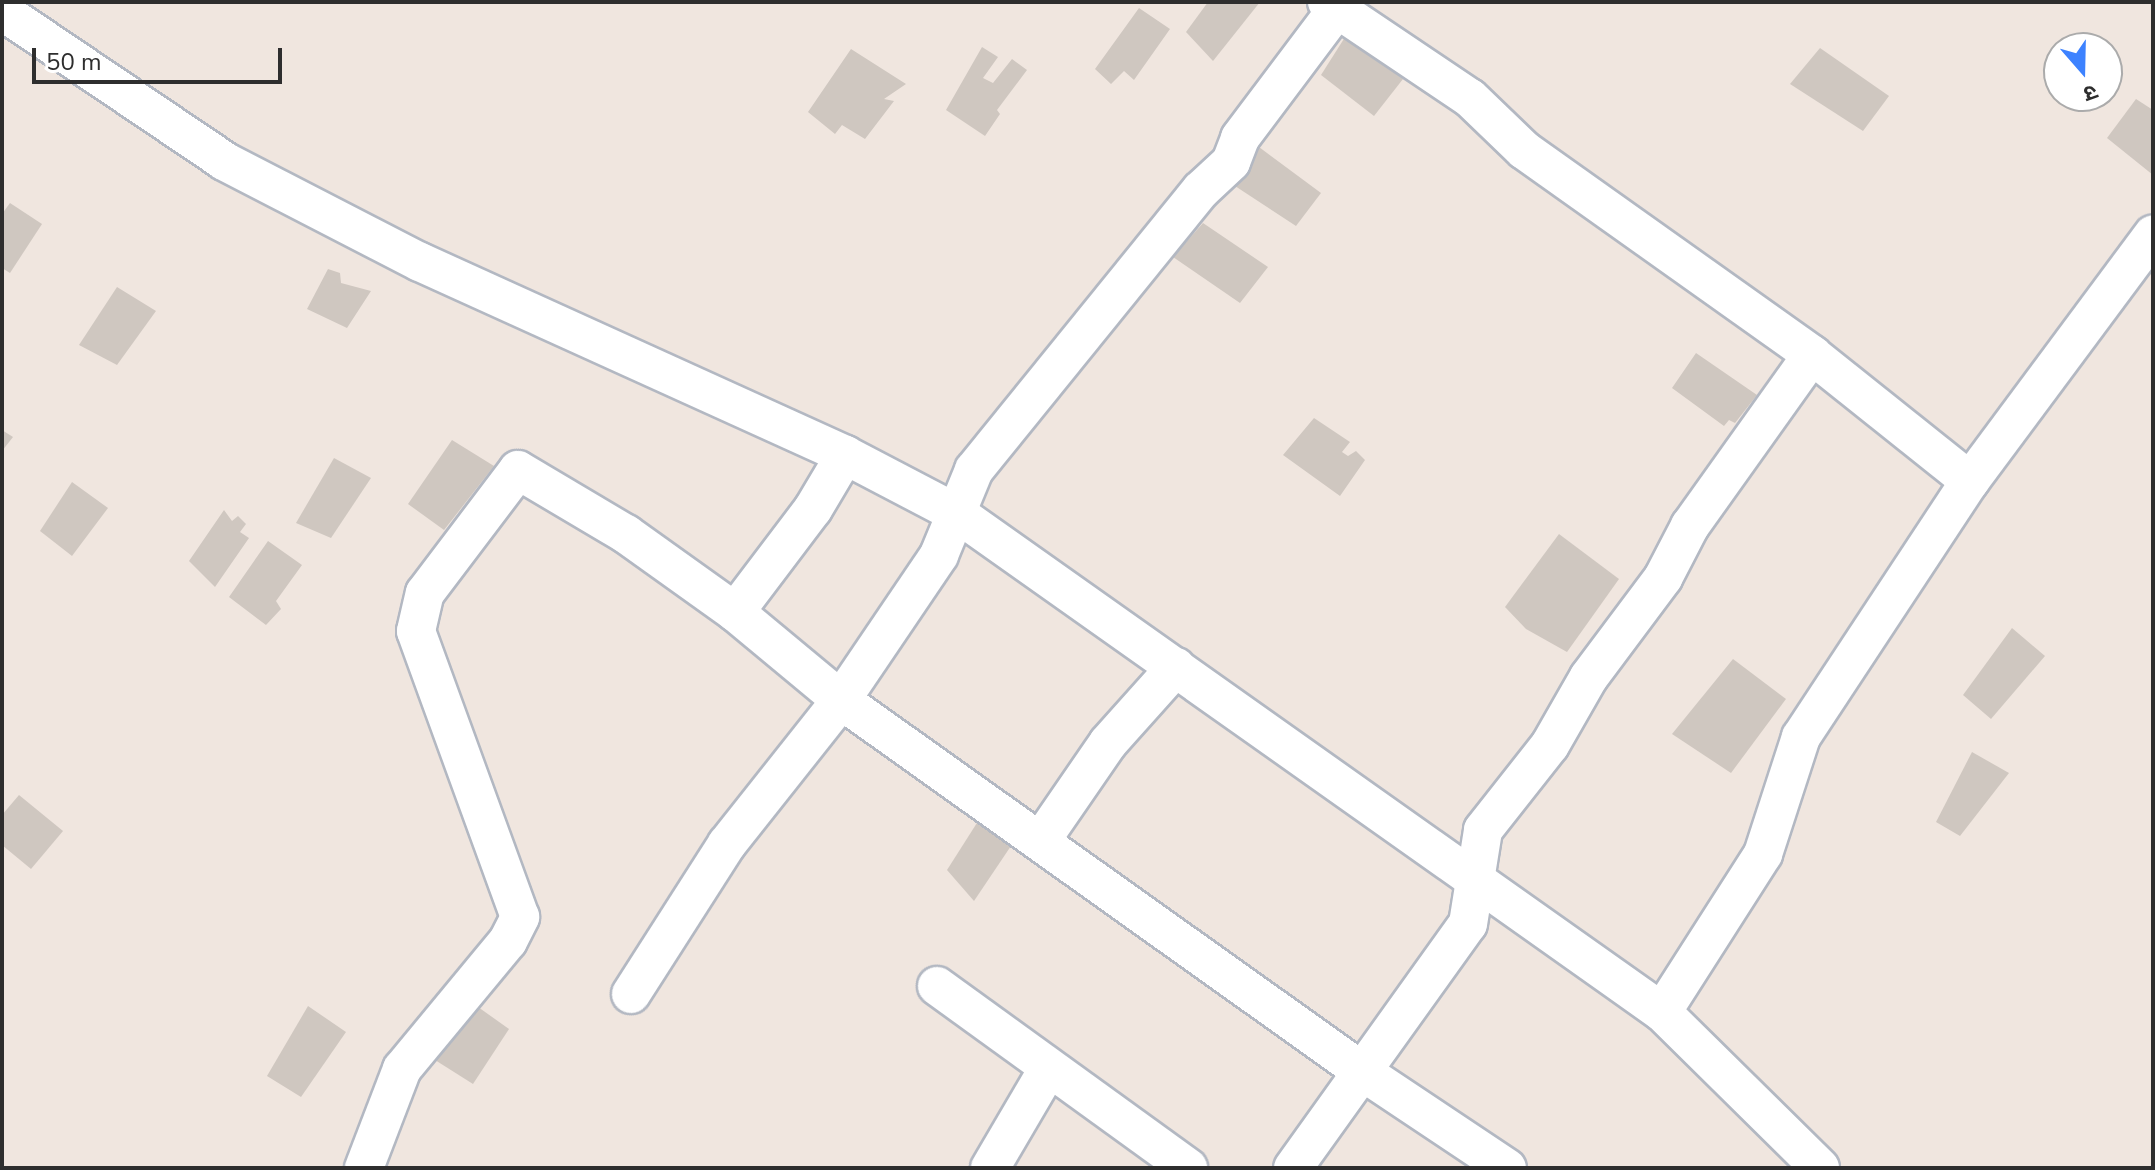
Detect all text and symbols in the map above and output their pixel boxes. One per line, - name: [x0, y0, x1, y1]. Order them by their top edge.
- scale bar: [36, 32, 286, 82]
- north arrow: [2043, 32, 2123, 112]
- text: 50 m: [46, 46, 102, 78]
- text: उ: [2079, 76, 2102, 109]

